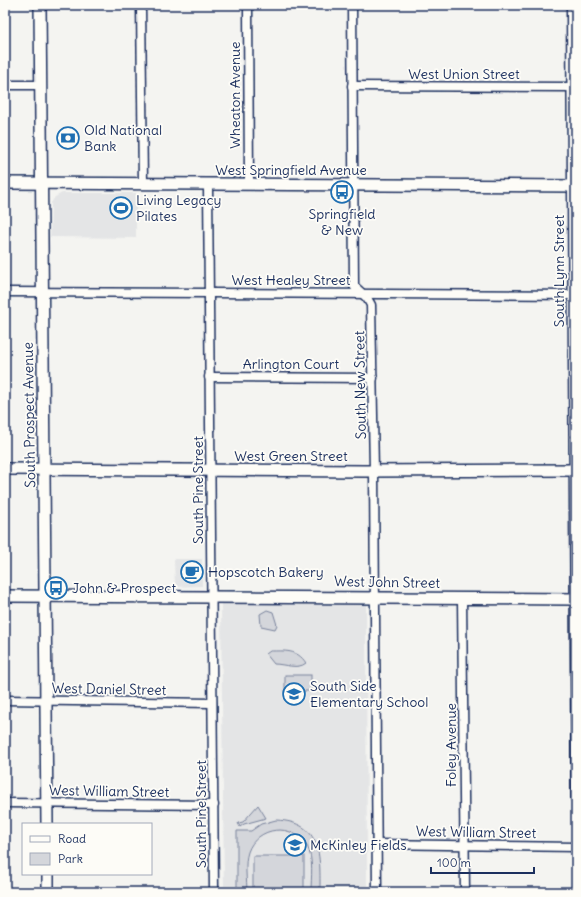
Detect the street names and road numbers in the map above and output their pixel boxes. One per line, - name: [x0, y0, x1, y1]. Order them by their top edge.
- street label: Wheaton Avenue: [226, 41, 244, 149]
- street label: West Union Street: [408, 65, 520, 83]
- street label: West Springfield Avenue: [215, 161, 367, 179]
- street label: South Lynn Street: [550, 215, 568, 327]
- street label: West Healey Street: [232, 271, 351, 289]
- street label: South New Street: [350, 330, 370, 440]
- street label: South Prospect Avenue: [19, 342, 39, 488]
- street label: Arlington Court: [243, 355, 340, 373]
- street label: South Pine Street: [189, 436, 207, 544]
- street label: West Green Street: [234, 447, 348, 465]
- street label: West John Street: [334, 572, 440, 592]
- street label: West Daniel Street: [51, 679, 167, 699]
- street label: Foley Avenue: [442, 703, 460, 787]
- street label: South Pine Street: [192, 760, 210, 868]
- street label: West William Street: [49, 781, 170, 801]
- street label: West William Street: [416, 822, 537, 842]

